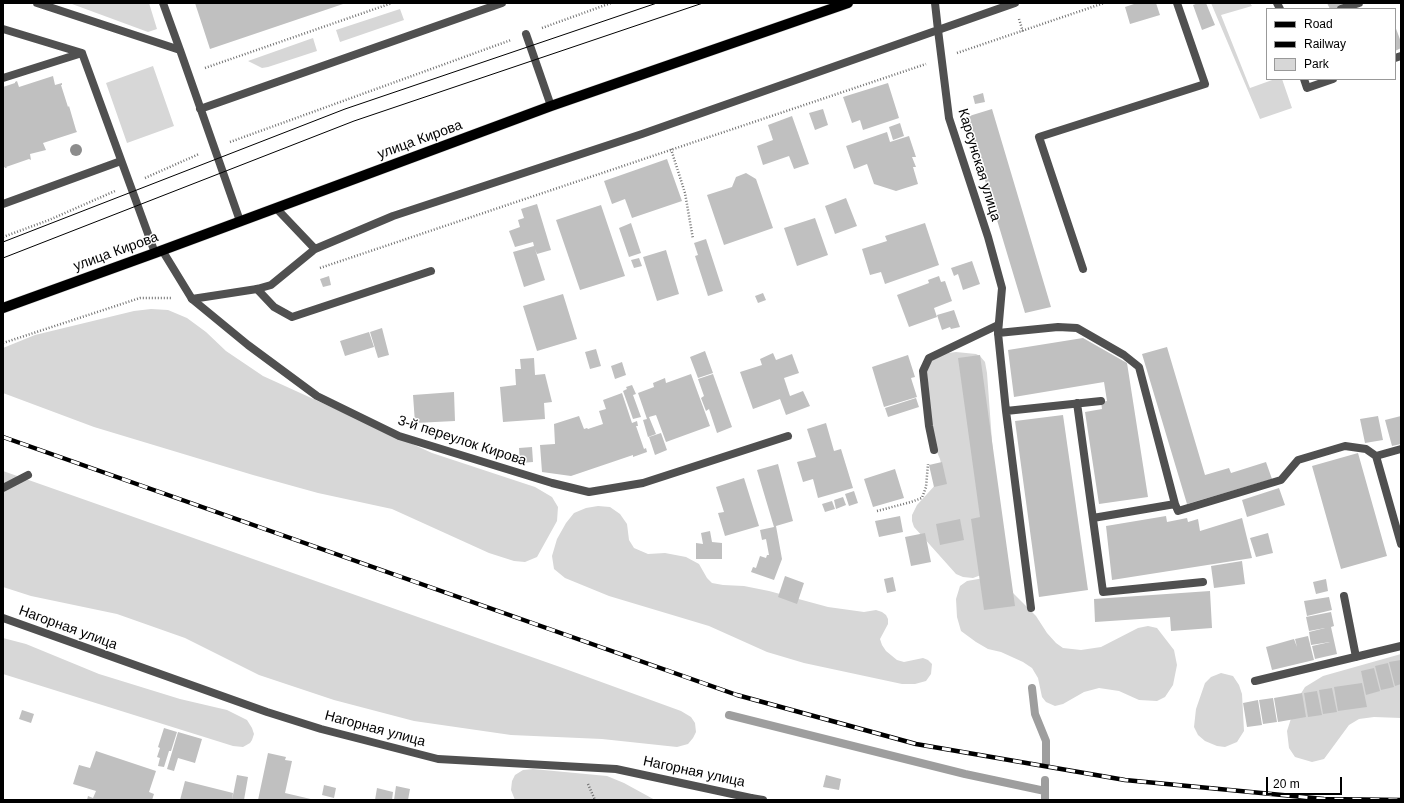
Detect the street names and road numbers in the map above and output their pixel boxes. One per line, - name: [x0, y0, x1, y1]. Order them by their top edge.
- street label: Карсунская улица: [954, 107, 1004, 223]
- street label: улица Кирова: [375, 117, 465, 163]
- street label: улица Кирова: [71, 229, 161, 275]
- street label: 3-й переулок Кирова: [396, 412, 528, 470]
- street label: Нагорная улица: [16, 602, 120, 654]
- street label: Нагорная улица: [323, 707, 427, 751]
- street label: Нагорная улица: [642, 753, 746, 791]

